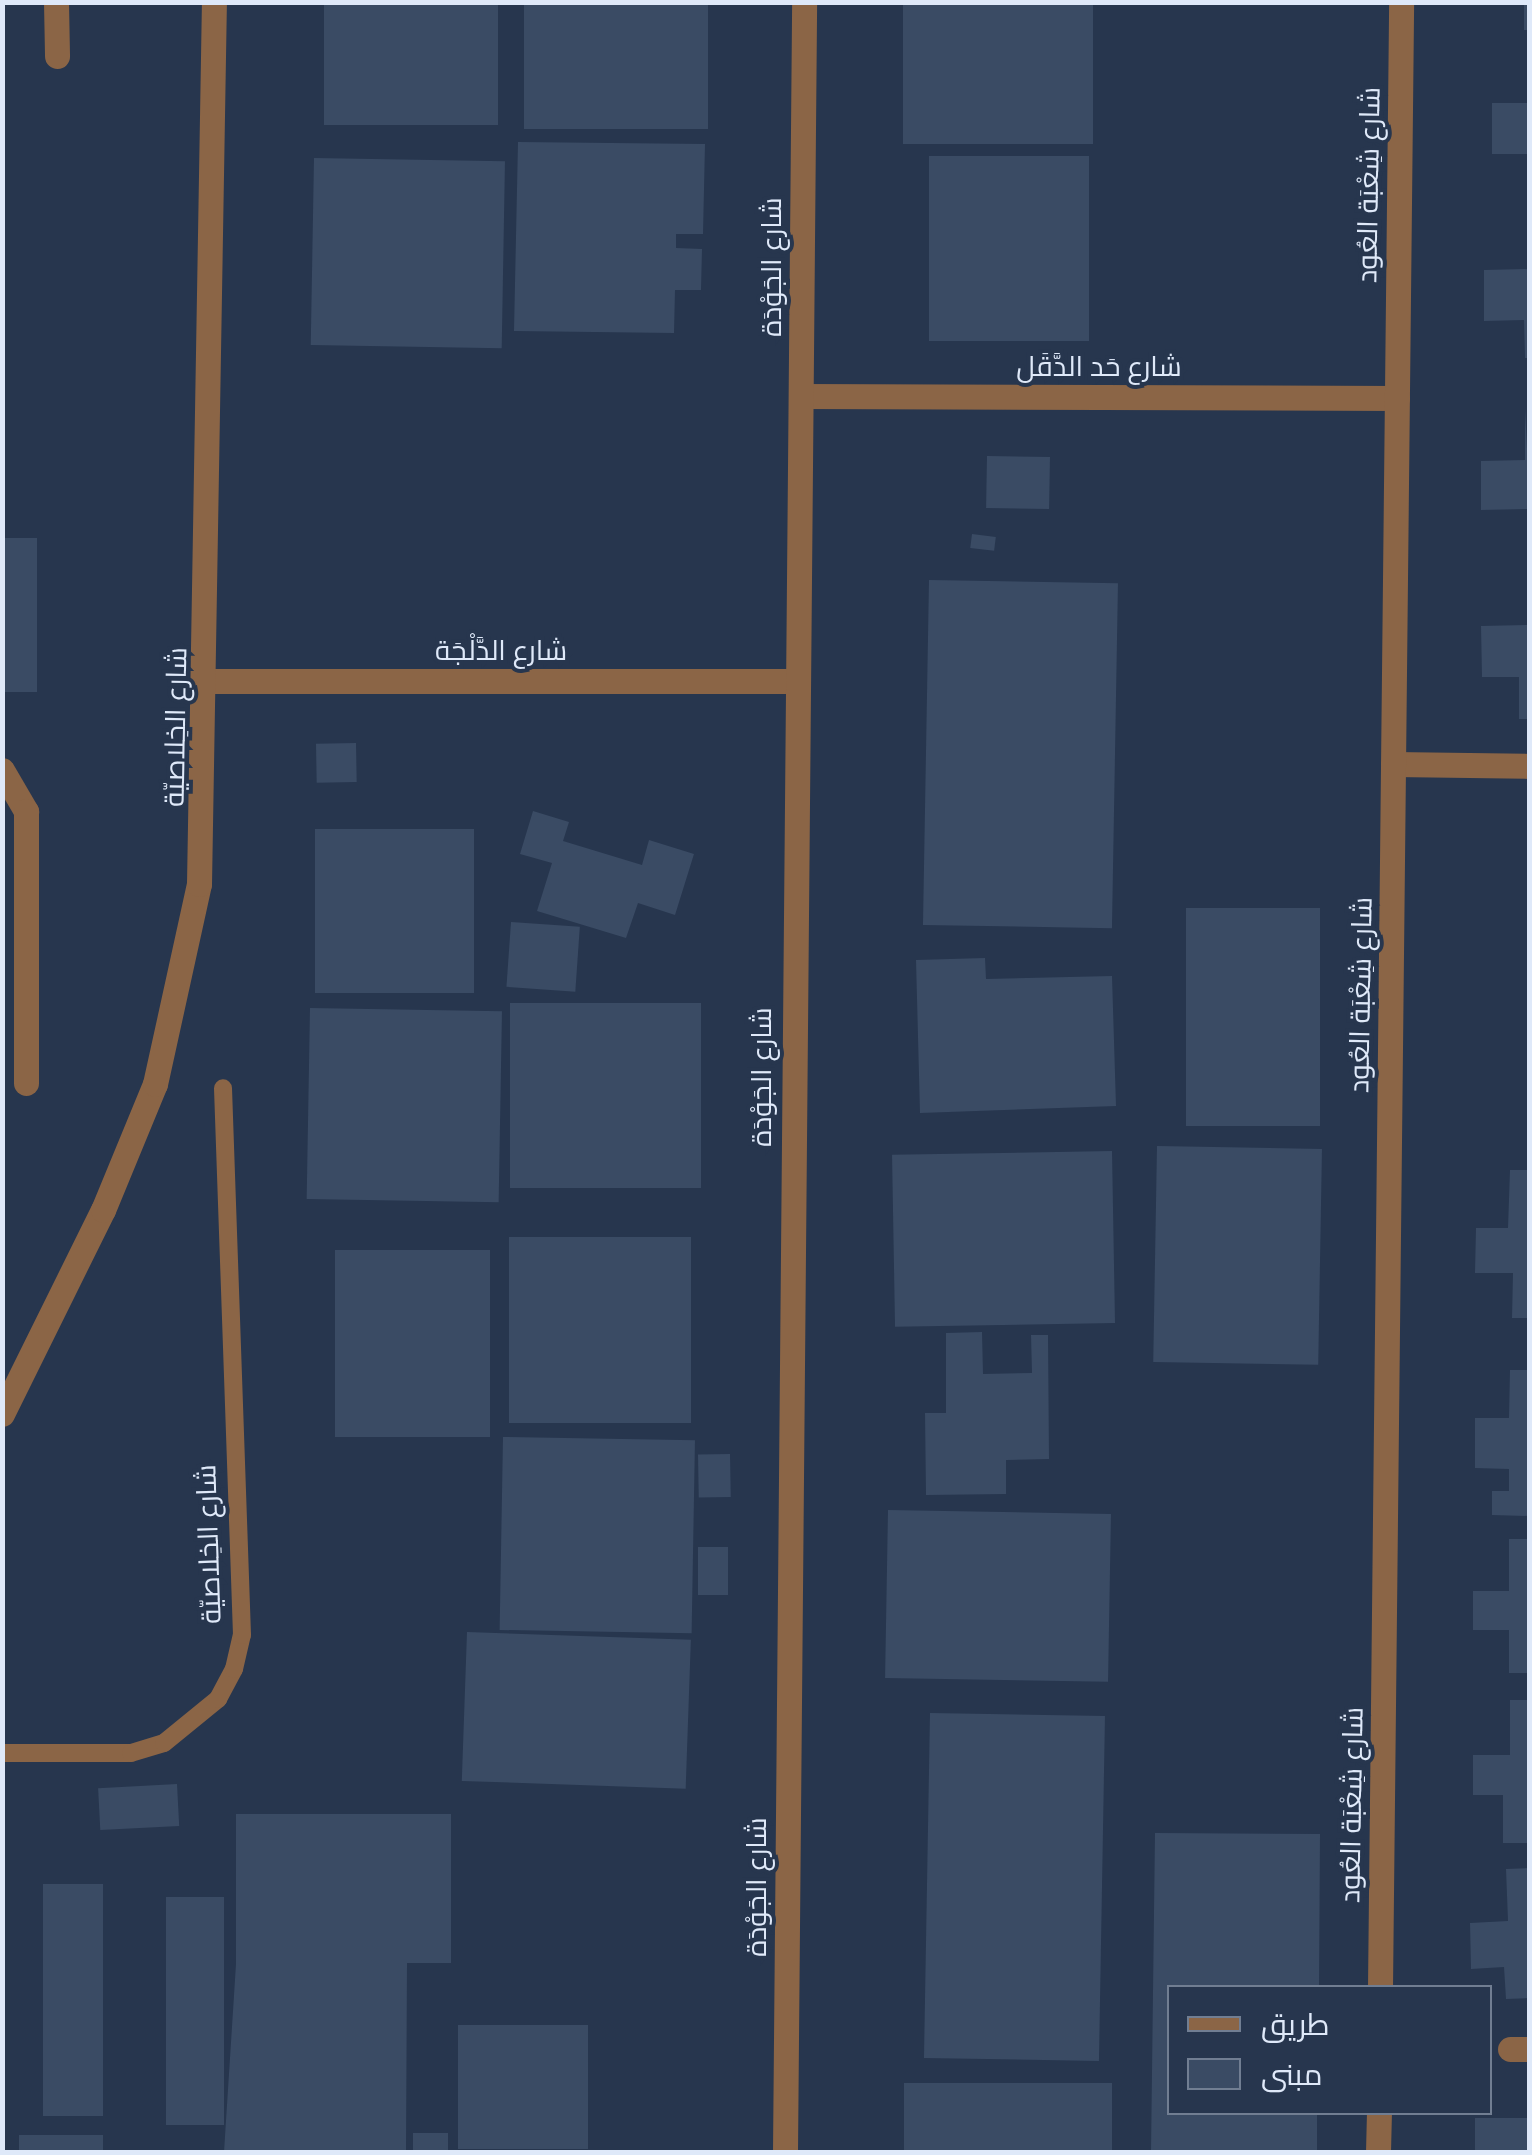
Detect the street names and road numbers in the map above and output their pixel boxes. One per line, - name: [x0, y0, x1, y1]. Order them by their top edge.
- street label: شارع شِعْبَة العُود: [1350, 87, 1388, 283]
- street label: شارع الجَوْدَة: [755, 197, 789, 337]
- street label: شارع حَد الدَّقَل: [1016, 350, 1182, 384]
- street label: شارع الدَّلْجَة: [435, 634, 567, 668]
- street label: شارع الخِلاصيّة: [158, 647, 194, 807]
- street label: شارع شِعْبَة العُود: [1342, 897, 1380, 1093]
- street label: شارع الجَوْدَة: [745, 1007, 779, 1147]
- street label: شارع الخِلاصيّة: [189, 1464, 229, 1624]
- street label: شارع شِعْبَة العُود: [1333, 1707, 1371, 1903]
- street label: شارع الجَوْدَة: [740, 1817, 774, 1957]

